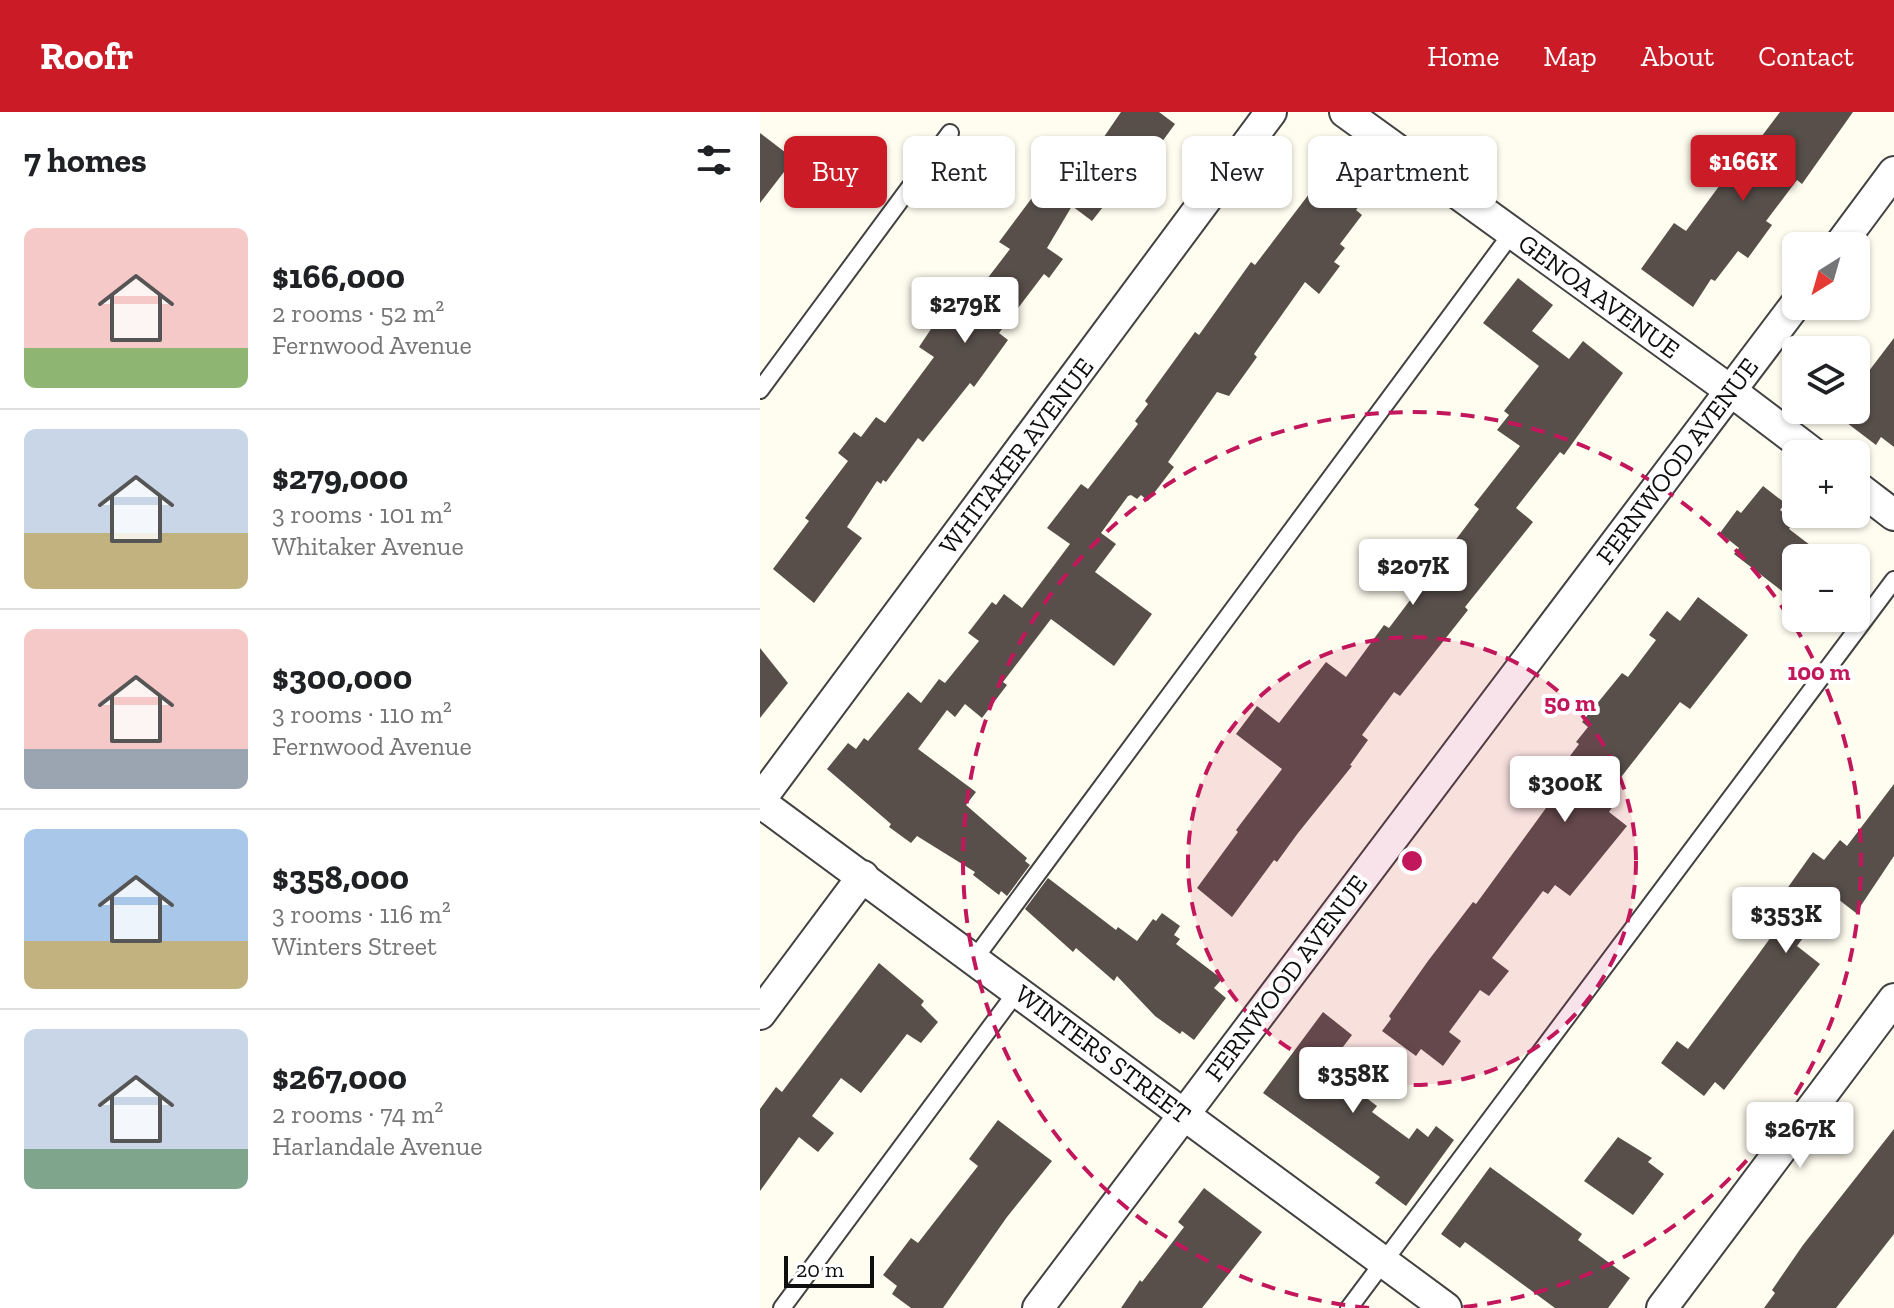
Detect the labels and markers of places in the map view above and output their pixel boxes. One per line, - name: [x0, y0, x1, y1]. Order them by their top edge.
- pin: $166K: [1687, 135, 1799, 203]
- pin: $279K: [909, 277, 1021, 345]
- pin: $207K: [1357, 539, 1469, 607]
- pin: $300K: [1509, 756, 1621, 824]
- centre of rings: [1398, 847, 1426, 875]
- pin: $353K: [1730, 887, 1842, 955]
- pin: $358K: [1297, 1047, 1409, 1115]
- pin: $267K: [1744, 1102, 1856, 1170]

